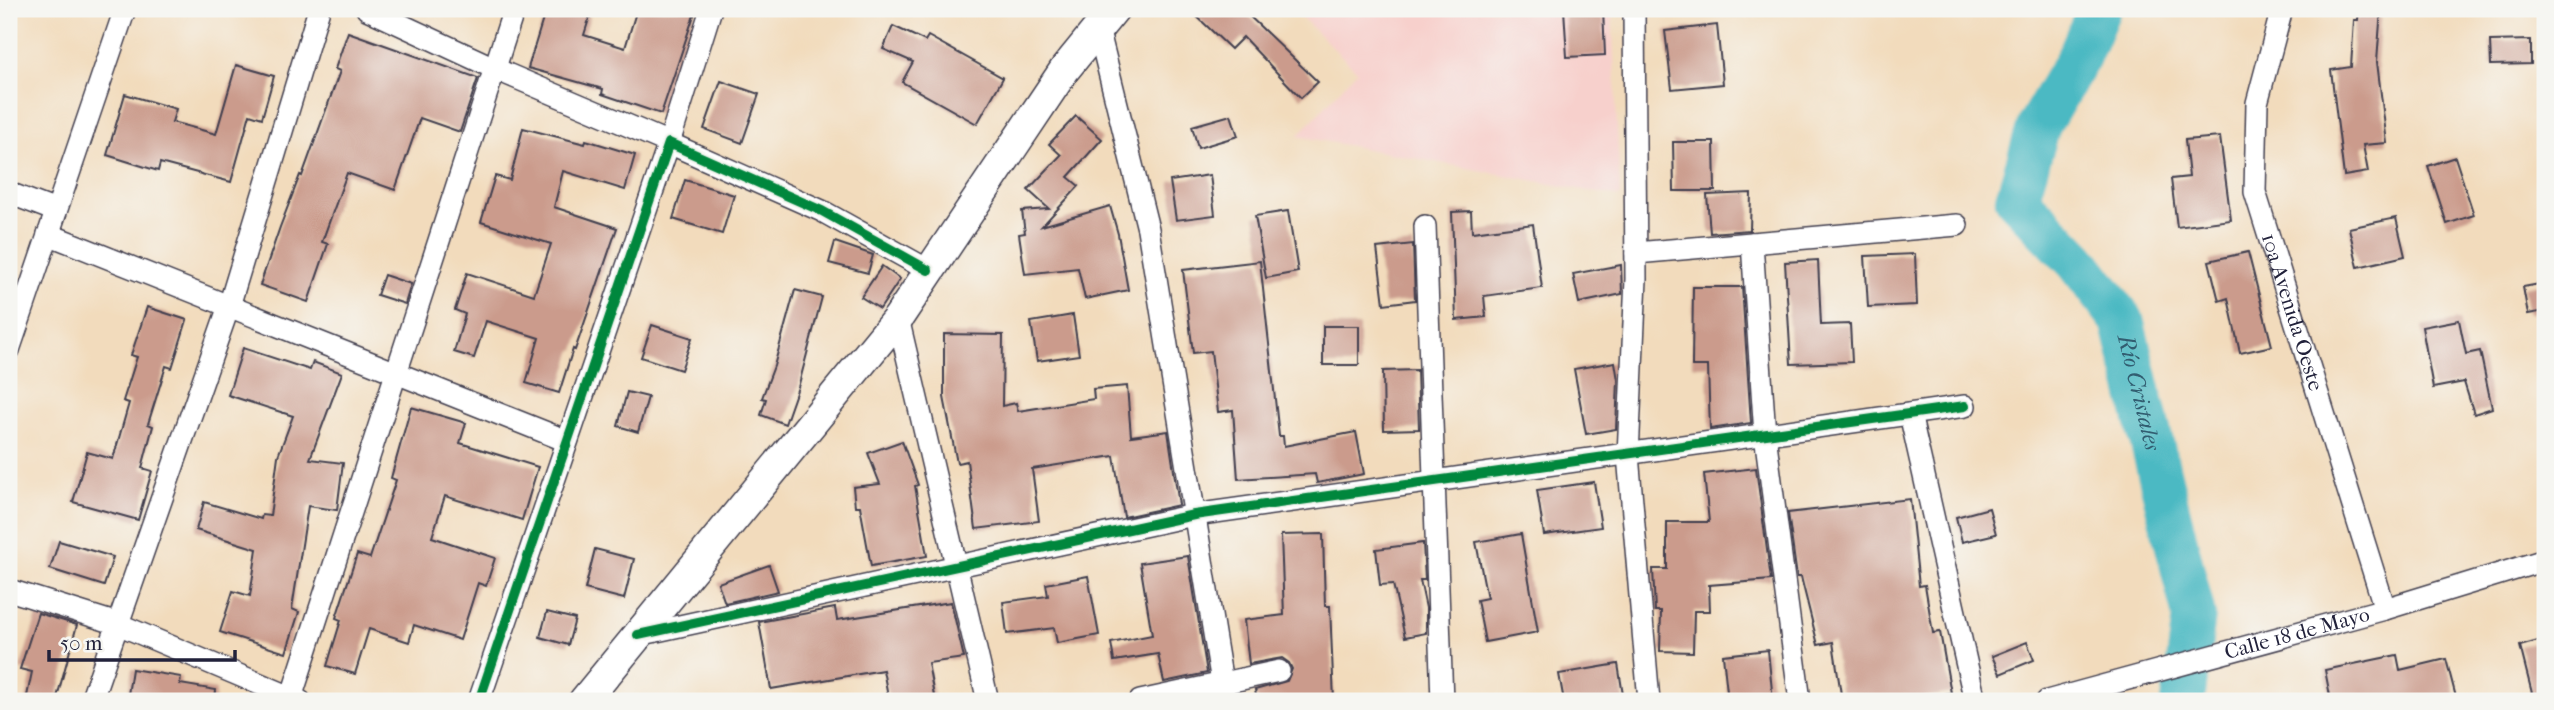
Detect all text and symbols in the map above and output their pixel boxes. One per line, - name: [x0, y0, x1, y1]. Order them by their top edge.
- street label: 10a Avenida Oeste: [2257, 230, 2328, 394]
- water label: Río Cristales: [2112, 330, 2166, 454]
- street label: Calle 18 de Mayo: [2222, 602, 2372, 664]
- scale bar: [49, 619, 234, 663]
- text: 50 m: [60, 631, 103, 655]

